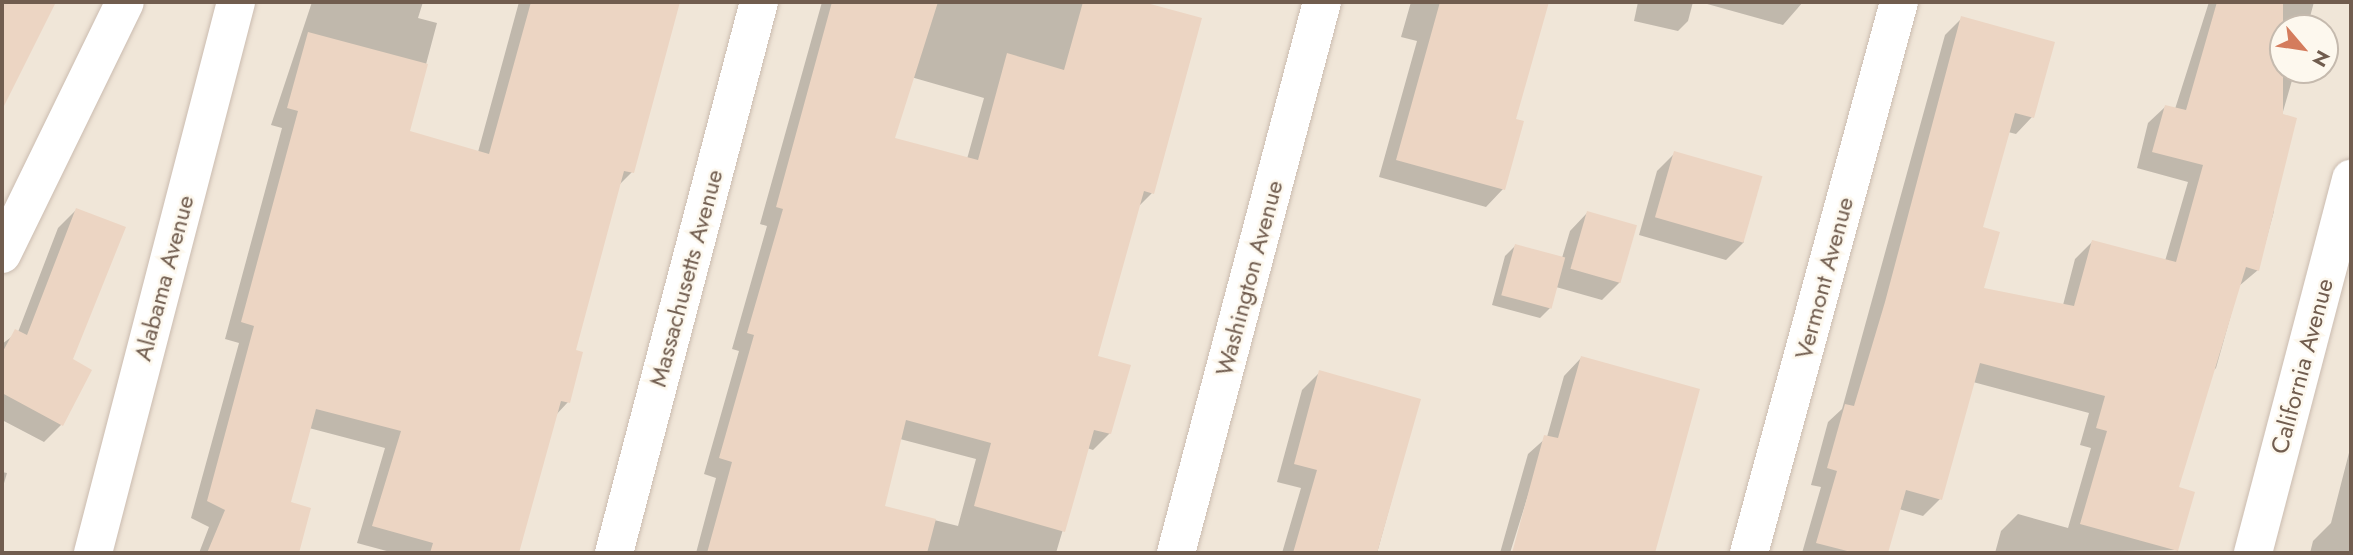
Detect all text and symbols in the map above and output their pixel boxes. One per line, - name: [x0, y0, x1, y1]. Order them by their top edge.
- north arrow: [2269, 14, 2339, 84]
- text: N: [2306, 45, 2337, 72]
- street label: Massachusetts Avenue: [643, 166, 729, 390]
- street label: Washington Avenue: [1209, 177, 1289, 379]
- street label: Alabama Avenue: [128, 192, 200, 364]
- street label: Vermont Avenue: [1789, 194, 1859, 362]
- street label: California Avenue: [2265, 275, 2339, 457]

